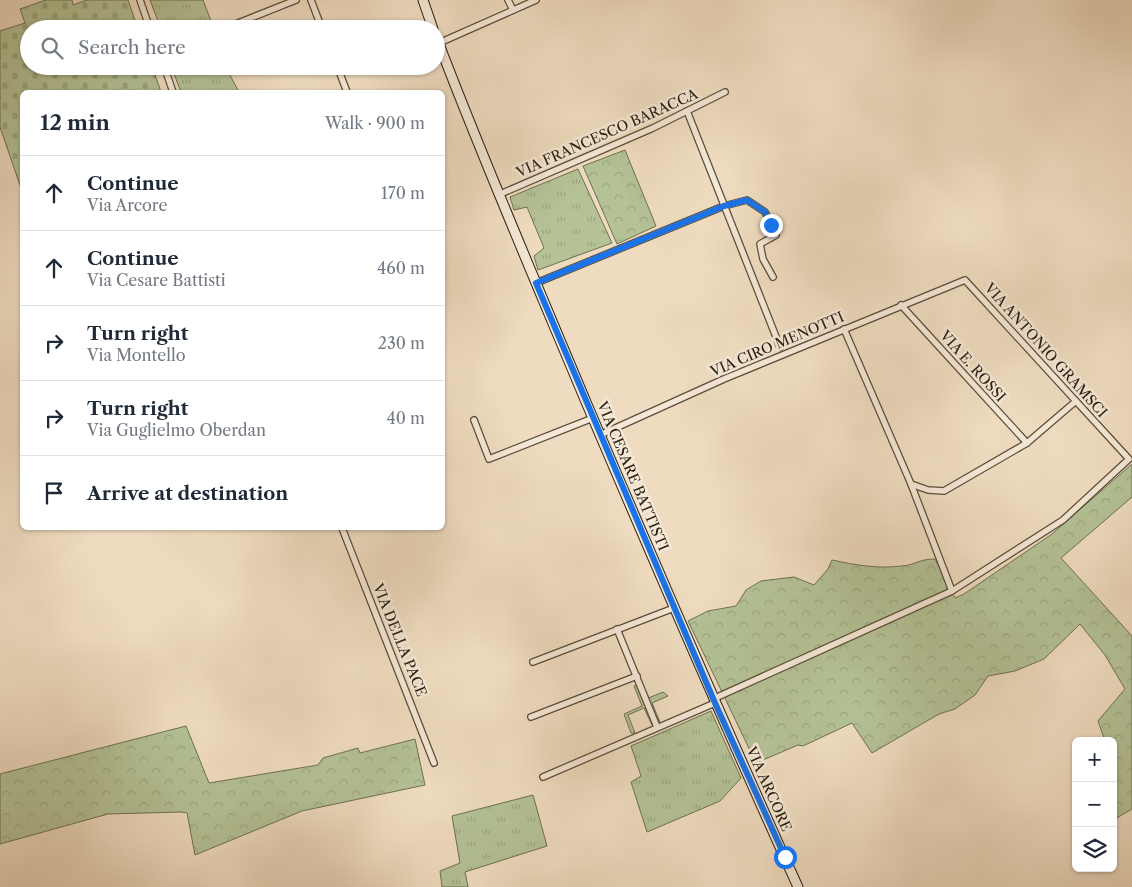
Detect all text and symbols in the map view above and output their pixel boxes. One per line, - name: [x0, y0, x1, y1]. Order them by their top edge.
- search box: [20, 20, 445, 75]
- icon: search: [38, 34, 66, 62]
- text: Search here: [78, 36, 186, 59]
- street label: VIA FRANCESCO BARACCA: [512, 84, 701, 182]
- text: 12 min: [40, 110, 110, 135]
- text: Walk · 900 m: [325, 113, 425, 133]
- text: Continue: [87, 172, 179, 195]
- icon: ahead: [40, 179, 68, 207]
- text: 170 m: [381, 183, 425, 203]
- text: Via Arcore: [87, 195, 167, 215]
- route end: [760, 214, 783, 237]
- text: Continue: [87, 247, 179, 270]
- icon: ahead: [40, 254, 68, 282]
- text: 460 m: [377, 258, 425, 278]
- text: Via Cesare Battisti: [87, 270, 226, 290]
- street label: VIA ANTONIO GRAMSCI: [980, 278, 1111, 421]
- street label: VIA CIRO MENOTTI: [706, 308, 847, 381]
- text: Turn right: [87, 322, 188, 345]
- street label: VIA E. ROSSI: [936, 326, 1010, 405]
- icon: right: [40, 329, 68, 357]
- text: 230 m: [378, 333, 425, 353]
- text: Via Montello: [87, 345, 185, 365]
- text: Turn right: [87, 397, 188, 420]
- street label: VIA CESARE BATTISTI: [593, 398, 673, 553]
- icon: right: [40, 404, 68, 432]
- text: 40 m: [386, 408, 425, 428]
- text: Via Guglielmo Oberdan: [87, 420, 266, 440]
- icon: arrive: [40, 479, 68, 507]
- text: Arrive at destination: [87, 482, 288, 505]
- street label: VIA DELLA PACE: [369, 580, 431, 699]
- map controls: [1072, 737, 1117, 872]
- button: +: [1072, 737, 1117, 782]
- street label: VIA ARCORE: [742, 743, 796, 834]
- button: −: [1072, 782, 1117, 827]
- button: layers: [1072, 827, 1117, 872]
- route start: [774, 846, 797, 869]

